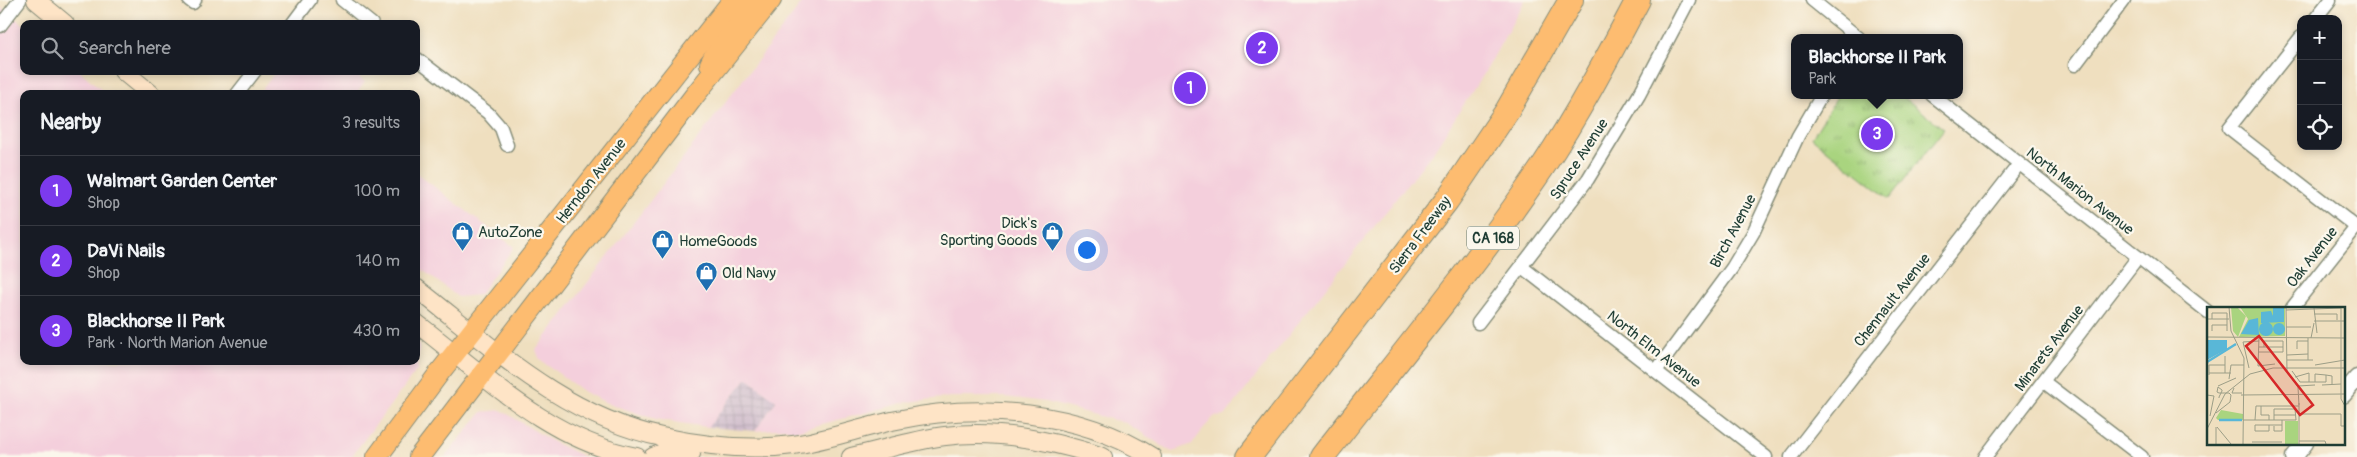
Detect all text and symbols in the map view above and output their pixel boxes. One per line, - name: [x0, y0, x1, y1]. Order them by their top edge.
- map controls: [2297, 15, 2342, 150]
- button: +: [2297, 15, 2342, 60]
- search box: [20, 20, 420, 75]
- pin: 2: [1246, 29, 1278, 67]
- icon: search: [38, 34, 66, 62]
- popup: [1791, 34, 1963, 99]
- text: Search here: [78, 36, 171, 60]
- text: Blackhorse II Park: [1808, 45, 1946, 69]
- button: −: [2297, 60, 2342, 105]
- pin: 1: [1174, 69, 1206, 107]
- text: Park: [1808, 69, 1836, 89]
- button: locate: [2297, 105, 2342, 150]
- text: Nearby: [40, 109, 101, 136]
- text: 3 results: [342, 113, 400, 133]
- street label: Spruce Avenue: [1546, 115, 1613, 203]
- pin: 3: [1861, 115, 1893, 153]
- street label: Herndon Avenue: [552, 134, 631, 228]
- street label: North Marion Avenue: [2022, 143, 2138, 240]
- text: Walmart Garden Center: [87, 169, 277, 193]
- text: 1: [53, 181, 59, 201]
- text: 100 m: [354, 181, 400, 201]
- street label: Birch Avenue: [1706, 191, 1761, 271]
- street label: Sierra Freeway: [1385, 192, 1456, 278]
- text: Shop: [87, 193, 120, 213]
- place label: Dick's Sporting Goods: [940, 214, 1037, 250]
- shop icon: AutoZone: [450, 220, 474, 251]
- shop icon: Dick's Sporting Goods: [1041, 220, 1065, 251]
- place label: AutoZone: [478, 223, 543, 242]
- street label: Oak Avenue: [2283, 223, 2342, 292]
- road number: CA 168: [1467, 227, 1519, 250]
- shop icon: HomeGoods: [651, 229, 675, 260]
- place label: HomeGoods: [679, 232, 757, 251]
- your location: [1074, 237, 1100, 263]
- text: DaVi Nails: [87, 239, 165, 263]
- street label: Chennault Avenue: [1850, 249, 1935, 351]
- text: 2: [52, 251, 60, 271]
- text: 140 m: [356, 251, 400, 271]
- shop icon: Old Navy: [694, 261, 718, 292]
- text: Shop: [87, 263, 120, 283]
- place label: Old Navy: [722, 264, 777, 283]
- street label: Minarets Avenue: [2011, 301, 2088, 395]
- street label: North Elm Avenue: [1603, 307, 1705, 392]
- inset map: [2207, 307, 2344, 444]
- text: Blackhorse II Park: [87, 309, 225, 333]
- text: 3: [52, 321, 60, 341]
- text: 430 m: [353, 321, 400, 341]
- text: Park · North Marion Avenue: [87, 333, 267, 353]

